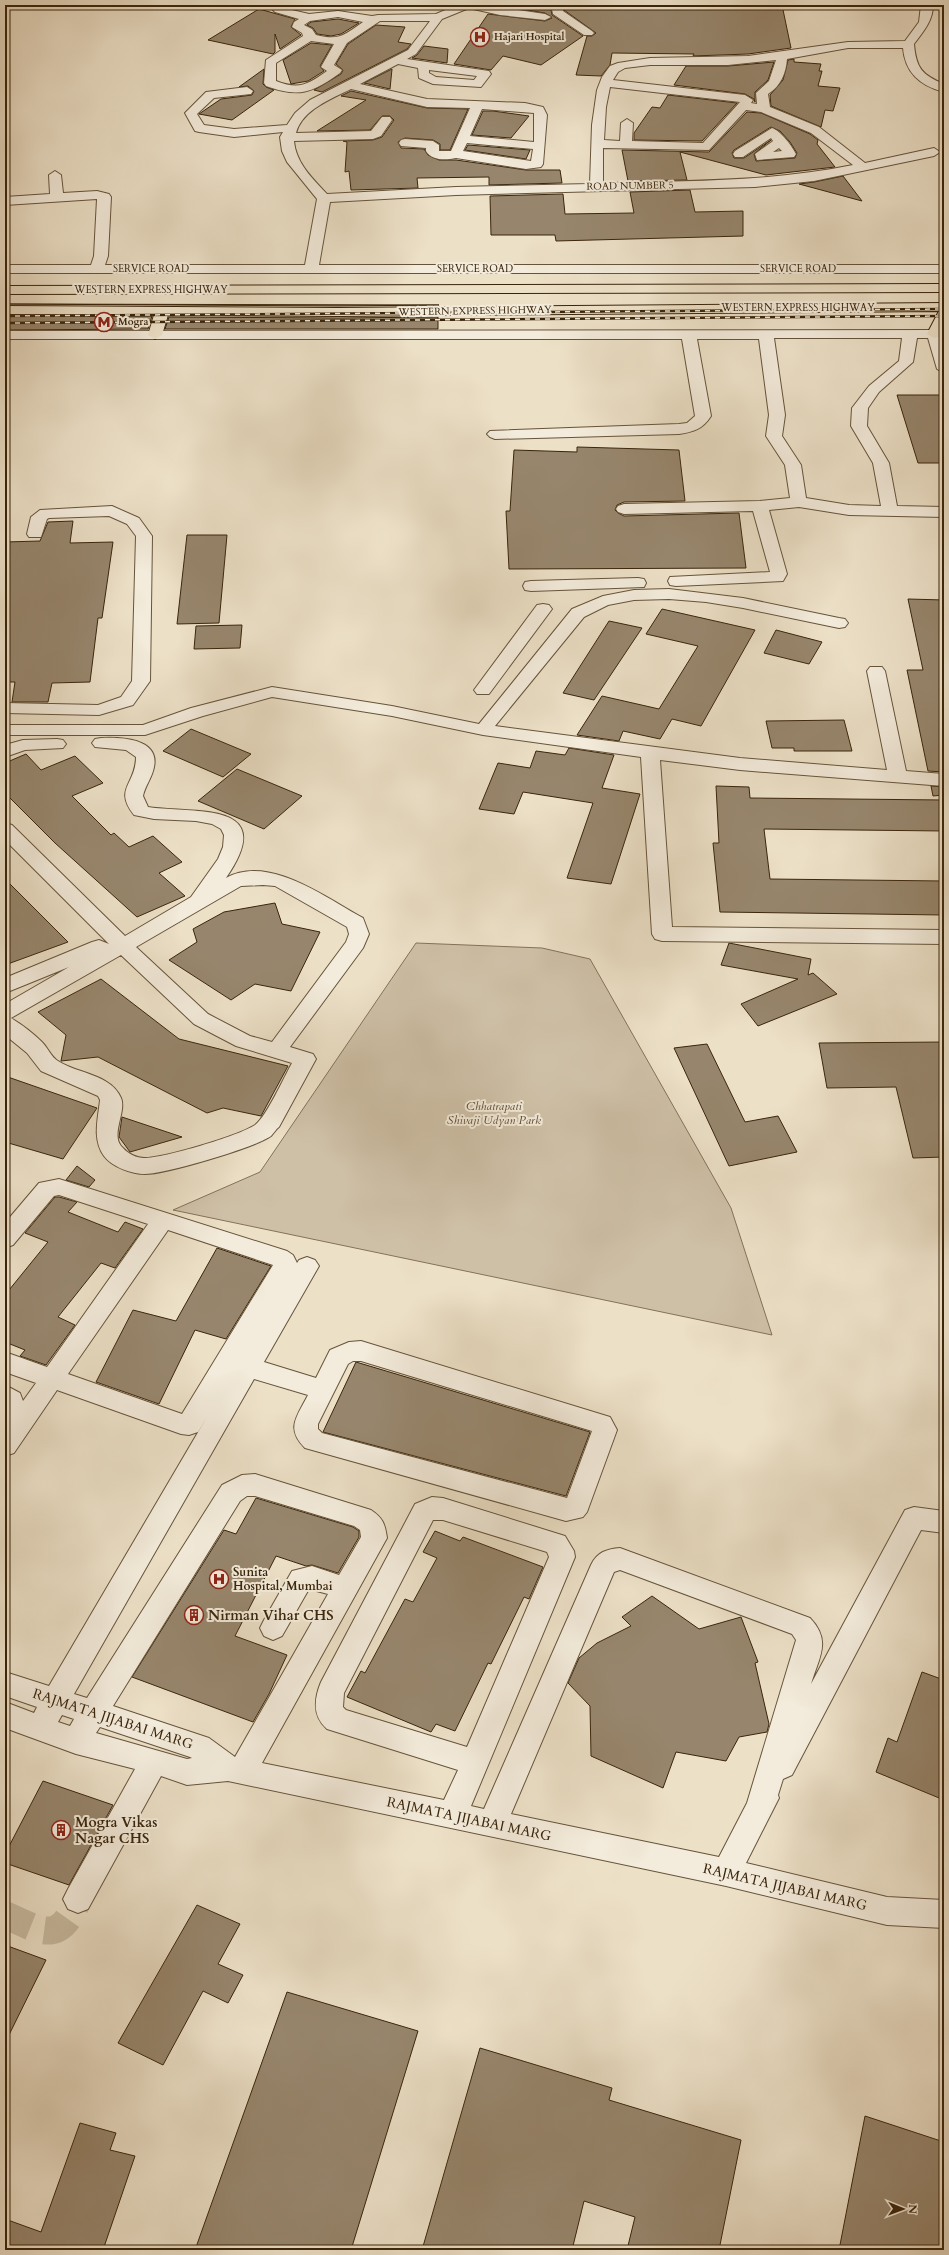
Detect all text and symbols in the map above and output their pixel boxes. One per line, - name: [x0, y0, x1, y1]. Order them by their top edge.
- hospital icon: Hajari Hospital: [469, 26, 491, 48]
- place label: Hajari Hospital: [494, 30, 565, 44]
- street label: ROAD NUMBER 5: [586, 178, 674, 194]
- street label: SERVICE ROAD: [113, 262, 189, 276]
- street label: SERVICE ROAD: [437, 262, 513, 276]
- street label: SERVICE ROAD: [760, 262, 836, 276]
- street label: WESTERN EXPRESS HIGHWAY: [73, 283, 228, 297]
- street label: WESTERN EXPRESS HIGHWAY: [720, 301, 875, 315]
- street label: WESTERN EXPRESS HIGHWAY: [397, 303, 552, 319]
- metro station icon: Mogra: [93, 311, 115, 333]
- place label: Mogra: [118, 315, 148, 329]
- park label: Chhatrapati Shivaji Udyan Park: [447, 1098, 541, 1128]
- place label: Sunita Hospital, Mumbai: [233, 1564, 333, 1594]
- hospital icon: Sunita Hospital, Mumbai: [208, 1568, 230, 1590]
- building icon: Nirman Vihar CHS: [183, 1604, 205, 1626]
- place label: Nirman Vihar CHS: [208, 1606, 334, 1625]
- street label: RAJMATA JIJABAI MARG: [30, 1684, 196, 1754]
- street label: RAJMATA JIJABAI MARG: [385, 1792, 553, 1846]
- place label: Mogra Vikas Nagar CHS: [75, 1813, 157, 1848]
- building icon: Mogra Vikas Nagar CHS: [50, 1819, 72, 1841]
- street label: RAJMATA JIJABAI MARG: [701, 1859, 869, 1915]
- north arrow: [883, 2189, 923, 2229]
- text: N: [905, 2204, 920, 2215]

